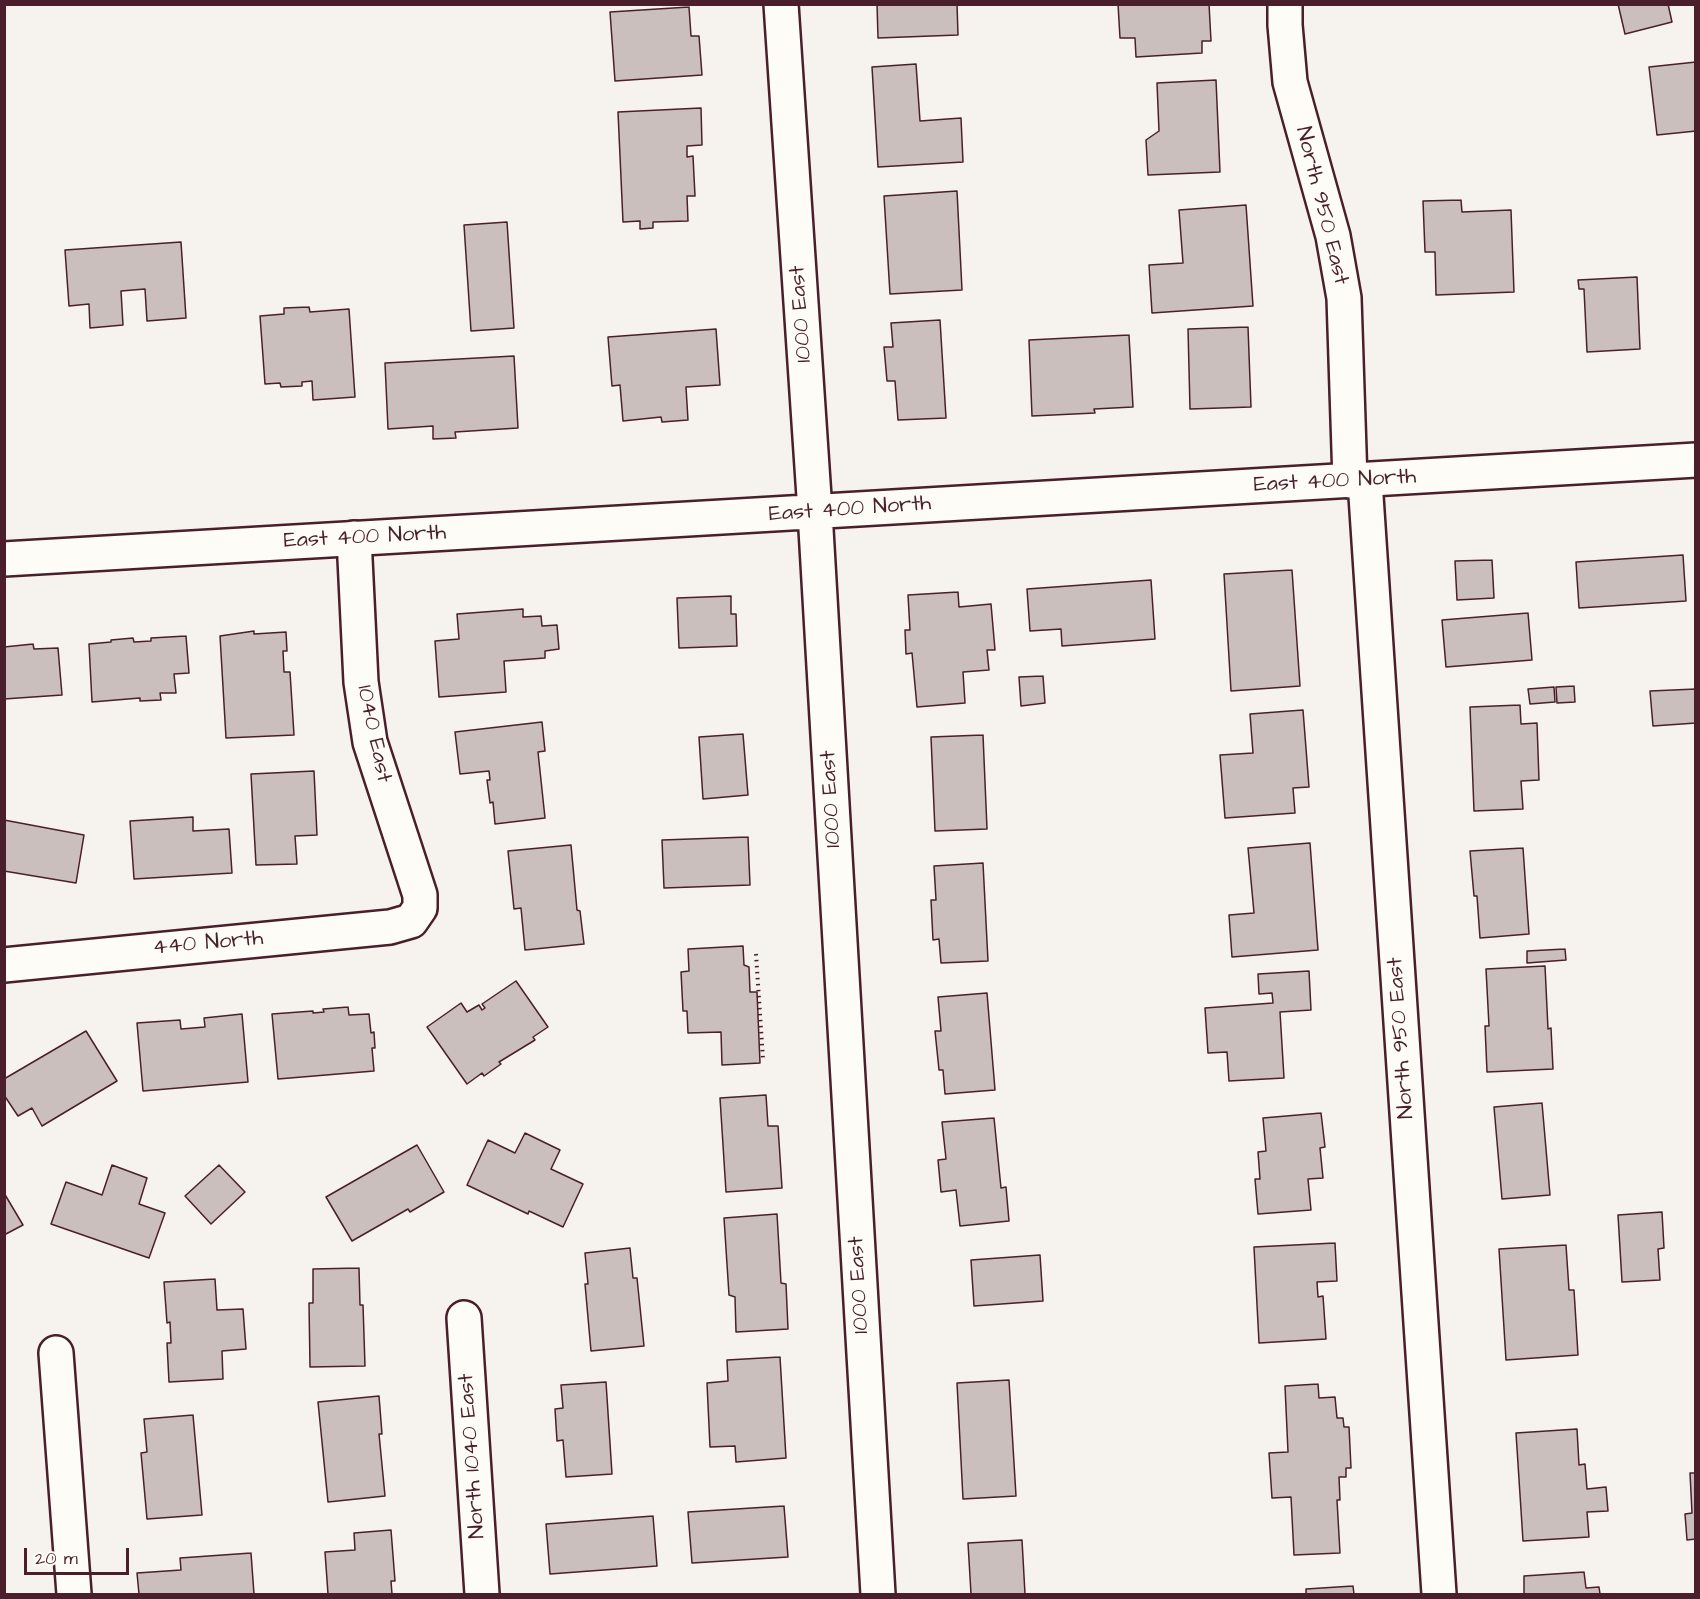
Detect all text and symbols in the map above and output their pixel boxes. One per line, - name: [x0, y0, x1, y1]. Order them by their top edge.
- street label: North 950 East: [1289, 124, 1353, 288]
- street label: 1000 East: [785, 264, 819, 364]
- street label: East 400 North: [1253, 465, 1417, 499]
- street label: East 400 North: [768, 491, 932, 529]
- street label: East 400 North: [283, 521, 447, 555]
- street label: 1040 East: [350, 683, 396, 785]
- street label: 1000 East: [816, 750, 848, 848]
- street label: 440 North: [152, 926, 264, 962]
- street label: North 950 East: [1383, 956, 1421, 1120]
- street label: 1000 East: [844, 1236, 876, 1334]
- street label: North 1040 East: [454, 1373, 492, 1539]
- scale bar: [27, 1536, 132, 1574]
- text: 20 m: [35, 1546, 78, 1571]

